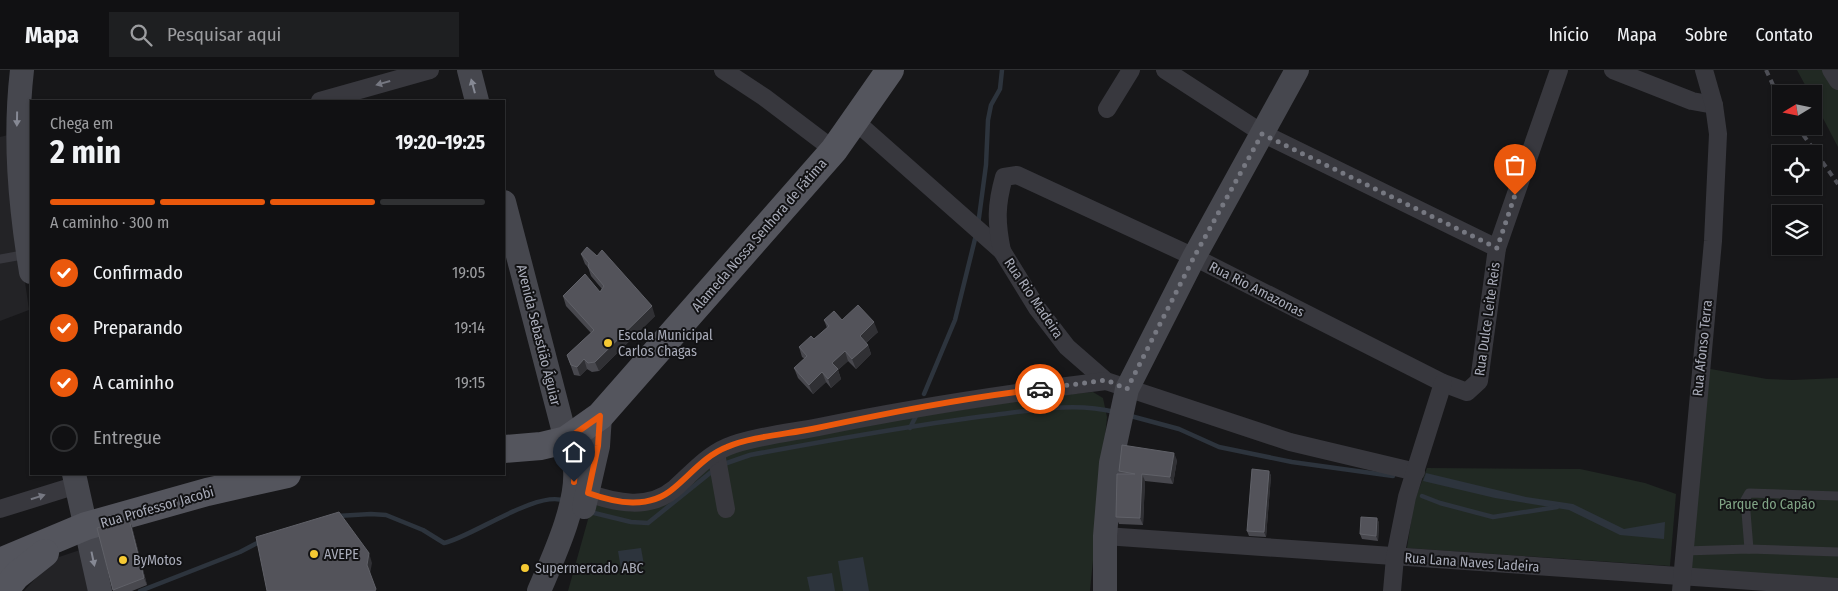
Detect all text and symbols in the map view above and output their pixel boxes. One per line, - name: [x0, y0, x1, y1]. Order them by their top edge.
- search box: [109, 12, 459, 57]
- text: Mapa: [25, 21, 79, 49]
- icon: search: [127, 21, 155, 49]
- text: Pesquisar aqui: [167, 23, 281, 46]
- text: Início: [1549, 24, 1589, 46]
- text: Mapa: [1617, 24, 1657, 46]
- text: Sobre: [1685, 24, 1728, 46]
- text: Contato: [1756, 24, 1813, 46]
- one-way arrow: [469, 78, 477, 93]
- one-way arrow: [376, 80, 391, 88]
- north arrow: [1772, 85, 1822, 135]
- map controls: [1772, 85, 1822, 255]
- one-way arrow: [13, 111, 21, 127]
- text: Chega em: [50, 114, 113, 133]
- text: 19:20–19:25: [396, 131, 485, 154]
- text: 2 min: [50, 133, 121, 171]
- pin: [1494, 144, 1536, 195]
- button: locate: [1772, 145, 1822, 195]
- icon: bag: [1501, 151, 1529, 179]
- street label: Alameda Nossa Senhora de Fátima: [688, 155, 831, 315]
- button: layers: [1772, 205, 1822, 255]
- text: A caminho · 300 m: [50, 213, 169, 232]
- street label: Rua Rio Madeira: [1001, 255, 1067, 342]
- street label: Rua Rio Amazonas: [1206, 258, 1307, 321]
- icon: check: [50, 259, 78, 287]
- text: Confirmado: [93, 261, 183, 284]
- street label: Rua Dulce Leite Reis: [1471, 261, 1504, 377]
- street label: Avenida Sebastião Águiar: [513, 262, 565, 408]
- text: 19:05: [452, 263, 485, 282]
- street label: Rua Afonso Terra: [1689, 299, 1716, 397]
- icon: check: [50, 314, 78, 342]
- text: Preparando: [93, 316, 183, 339]
- text: 19:14: [454, 318, 485, 337]
- place label: Escola Municipal Carlos Chagas: [618, 327, 713, 360]
- marker: Escola Municipal Carlos Chagas: [602, 337, 614, 349]
- courier: [1015, 364, 1065, 414]
- icon: check: [50, 369, 78, 397]
- text: A caminho: [93, 371, 174, 394]
- text: 19:15: [455, 373, 485, 392]
- icon: car: [1026, 375, 1054, 403]
- text: Entregue: [93, 426, 162, 449]
- pin: [553, 431, 595, 482]
- icon: home: [560, 438, 588, 466]
- street label: Rua Professor Jacobi: [98, 483, 216, 532]
- one-way arrow: [31, 492, 46, 500]
- park label: Parque do Capão: [1719, 496, 1815, 513]
- place label: AVEPE: [324, 546, 359, 563]
- marker: AVEPE: [308, 548, 320, 560]
- street label: Rua Lana Naves Ladeira: [1404, 549, 1540, 576]
- one-way arrow: [89, 551, 97, 566]
- place label: ByMotos: [133, 552, 182, 569]
- marker: ByMotos: [117, 554, 129, 566]
- place label: Supermercado ABC: [535, 560, 644, 577]
- marker: Supermercado ABC: [519, 562, 531, 574]

